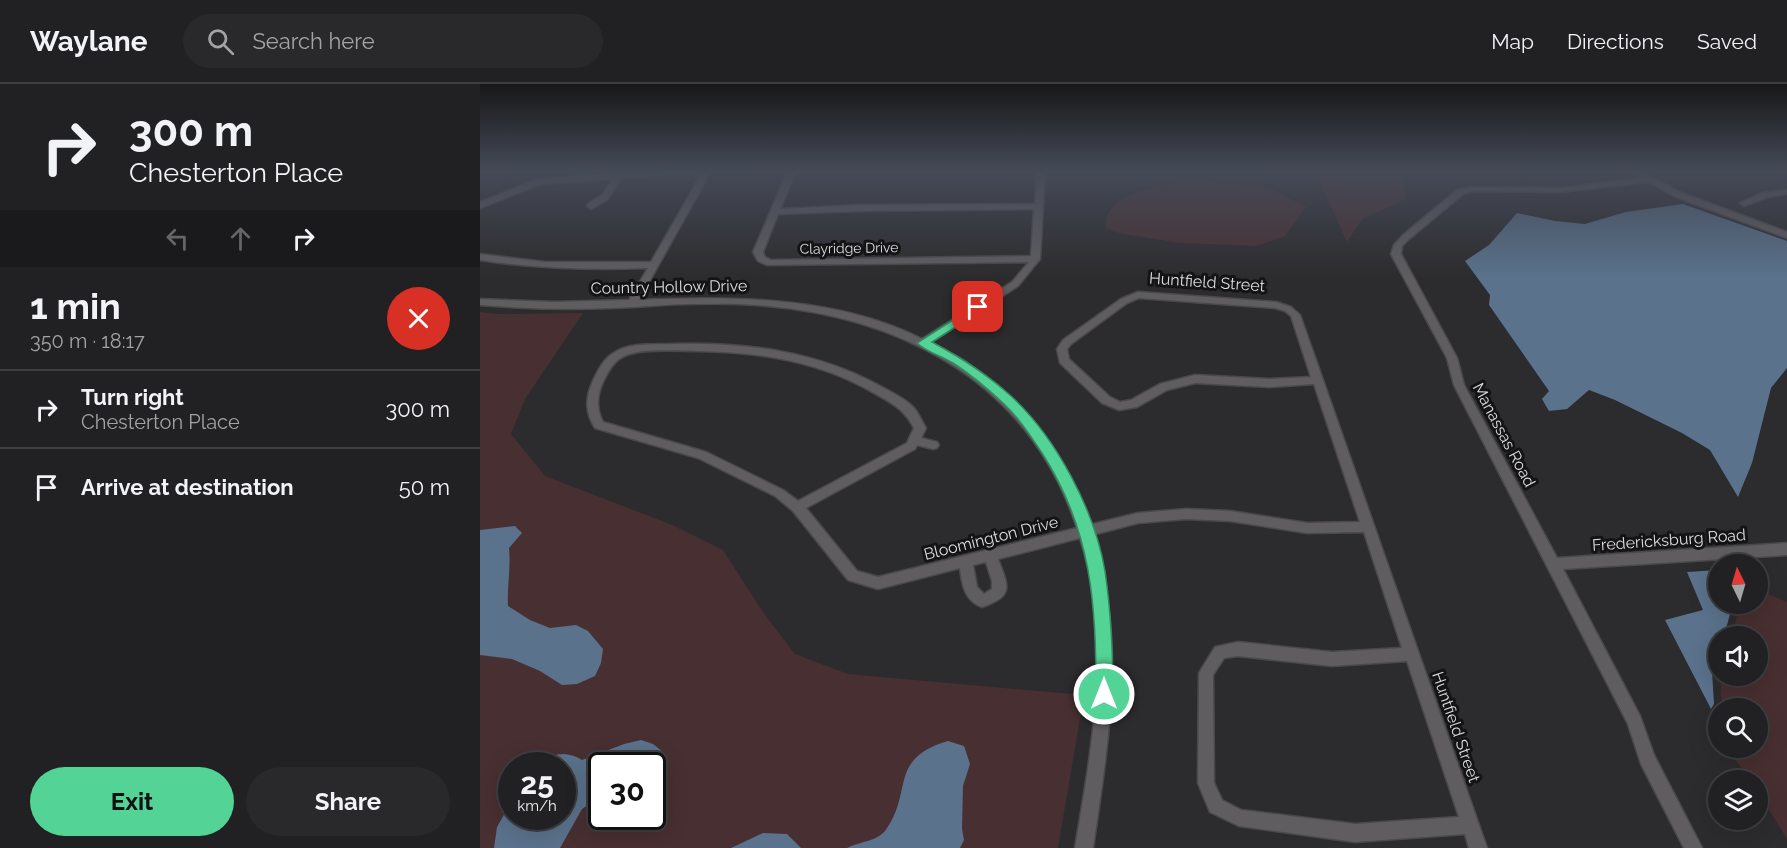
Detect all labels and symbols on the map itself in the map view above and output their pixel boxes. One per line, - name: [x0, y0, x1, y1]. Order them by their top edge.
- street label: Clayridge Drive: [799, 239, 899, 257]
- street label: Huntfield Street: [1148, 268, 1266, 296]
- street label: Country Hollow Drive: [591, 276, 747, 298]
- pin: [952, 281, 1003, 332]
- street label: Manassas Road: [1469, 380, 1539, 490]
- street label: Bloomington Drive: [922, 512, 1060, 564]
- street label: Fredericksburg Road: [1591, 525, 1747, 555]
- north arrow: [1708, 554, 1768, 614]
- position arrow: [1072, 662, 1136, 726]
- street label: Huntfield Street: [1428, 669, 1484, 786]
- speed limit sign: 30: [588, 752, 666, 830]

